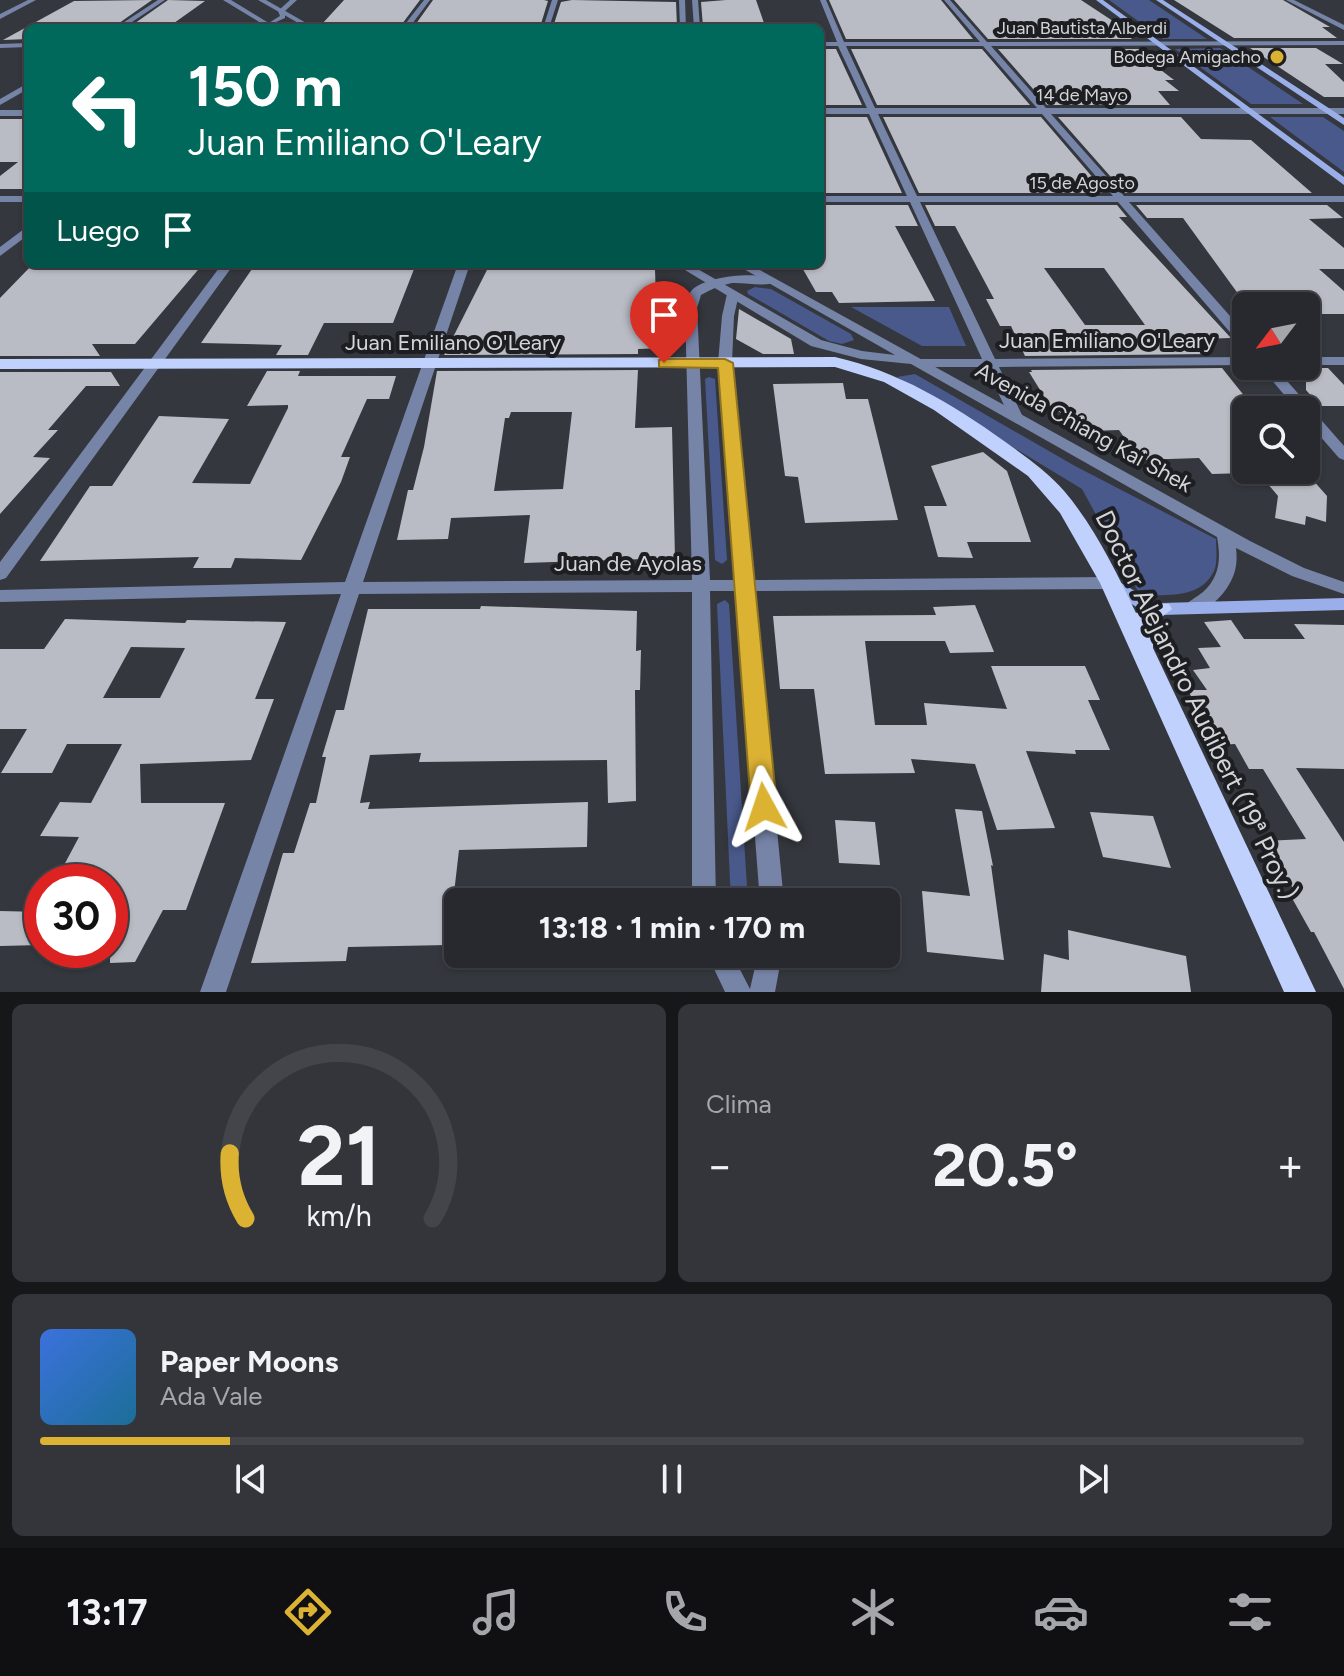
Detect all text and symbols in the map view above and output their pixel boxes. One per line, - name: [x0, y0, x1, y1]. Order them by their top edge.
- street label: Juan Bautista Alberdi: [997, 17, 1167, 39]
- place label: Bodega Amigacho: [1113, 46, 1261, 68]
- marker: Bodega Amigacho: [1268, 48, 1286, 66]
- text: 150 m: [188, 53, 343, 120]
- icon: left: [56, 56, 160, 160]
- street label: 14 de Mayo: [1036, 84, 1128, 106]
- text: Juan Emiliano O'Leary: [188, 121, 542, 164]
- street label: 15 de Agosto: [1029, 172, 1135, 194]
- icon: arrive: [156, 208, 200, 252]
- text: Luego: [56, 212, 140, 249]
- pin: [630, 281, 698, 363]
- north arrow: [1232, 292, 1320, 380]
- map controls: [1232, 292, 1320, 484]
- icon: arrive: [642, 293, 686, 337]
- street label: Juan Emiliano O'Leary: [999, 327, 1216, 354]
- street label: Juan Emiliano O'Leary: [345, 329, 562, 356]
- street label: Avenida Chiang Kai Shek: [971, 357, 1197, 498]
- button: search: [1232, 396, 1320, 484]
- street label: Doctor Alejandro Audibert (19ª Proy.): [1089, 505, 1305, 905]
- street label: Juan de Ayolas: [554, 550, 702, 577]
- position arrow: [722, 765, 806, 849]
- speed limit sign: 30: [24, 864, 128, 968]
- text: 13:18 · 1 min · 170 m: [539, 909, 805, 946]
- text: Clima: [706, 1088, 772, 1120]
- text: 21: [297, 1106, 381, 1206]
- text: 20.5°: [932, 1129, 1078, 1201]
- text: −: [706, 1139, 733, 1192]
- text: +: [1277, 1139, 1304, 1192]
- text: km/h: [306, 1199, 372, 1233]
- text: Paper Moons: [160, 1343, 339, 1380]
- text: Ada Vale: [160, 1380, 263, 1412]
- icon: previous: [229, 1457, 273, 1501]
- icon: pause: [650, 1457, 694, 1501]
- icon: next: [1071, 1457, 1115, 1501]
- icon: directions: [280, 1584, 336, 1640]
- icon: music: [468, 1584, 524, 1640]
- icon: phone: [657, 1584, 713, 1640]
- icon: climate: [845, 1584, 901, 1640]
- icon: car: [1033, 1584, 1089, 1640]
- icon: filters: [1222, 1584, 1278, 1640]
- text: 13:17: [66, 1591, 147, 1634]

